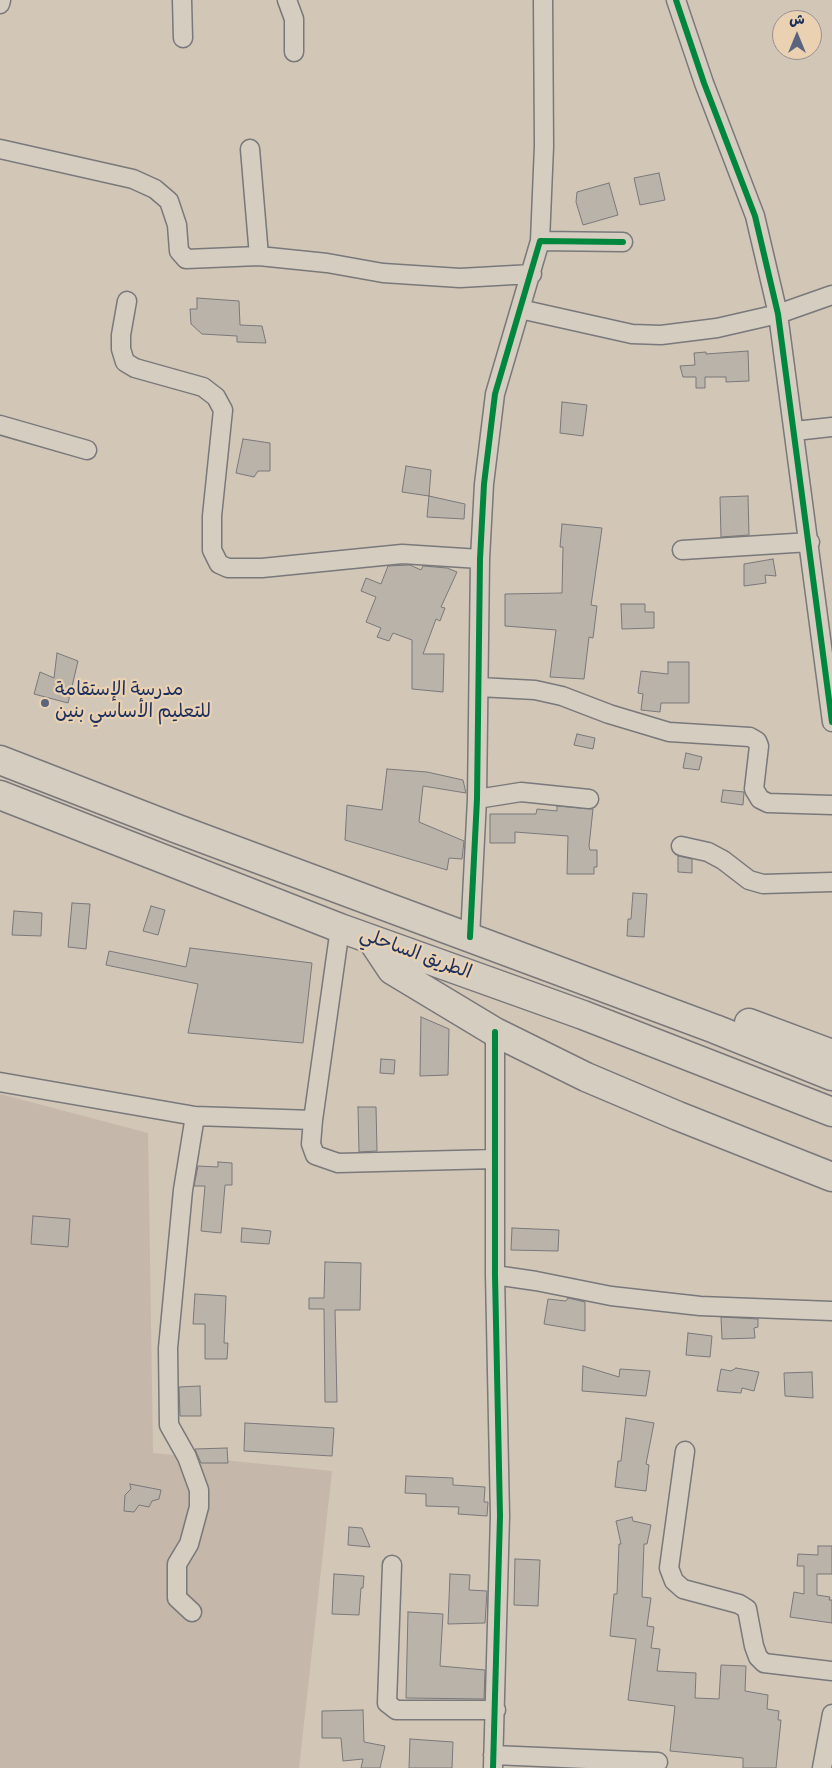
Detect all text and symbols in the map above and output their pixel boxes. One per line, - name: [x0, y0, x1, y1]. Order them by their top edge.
- north arrow: [772, 10, 822, 60]
- text: ش: [789, 11, 805, 31]
- place label: مدرسة اﻹستقامة للتعليم اﻷساسي بنين: [55, 681, 211, 725]
- marker: مدرسة اﻹستقامة للتعليم اﻷساسي بنين: [39, 697, 51, 709]
- street label: الطريق الساحلي: [356, 925, 474, 987]

